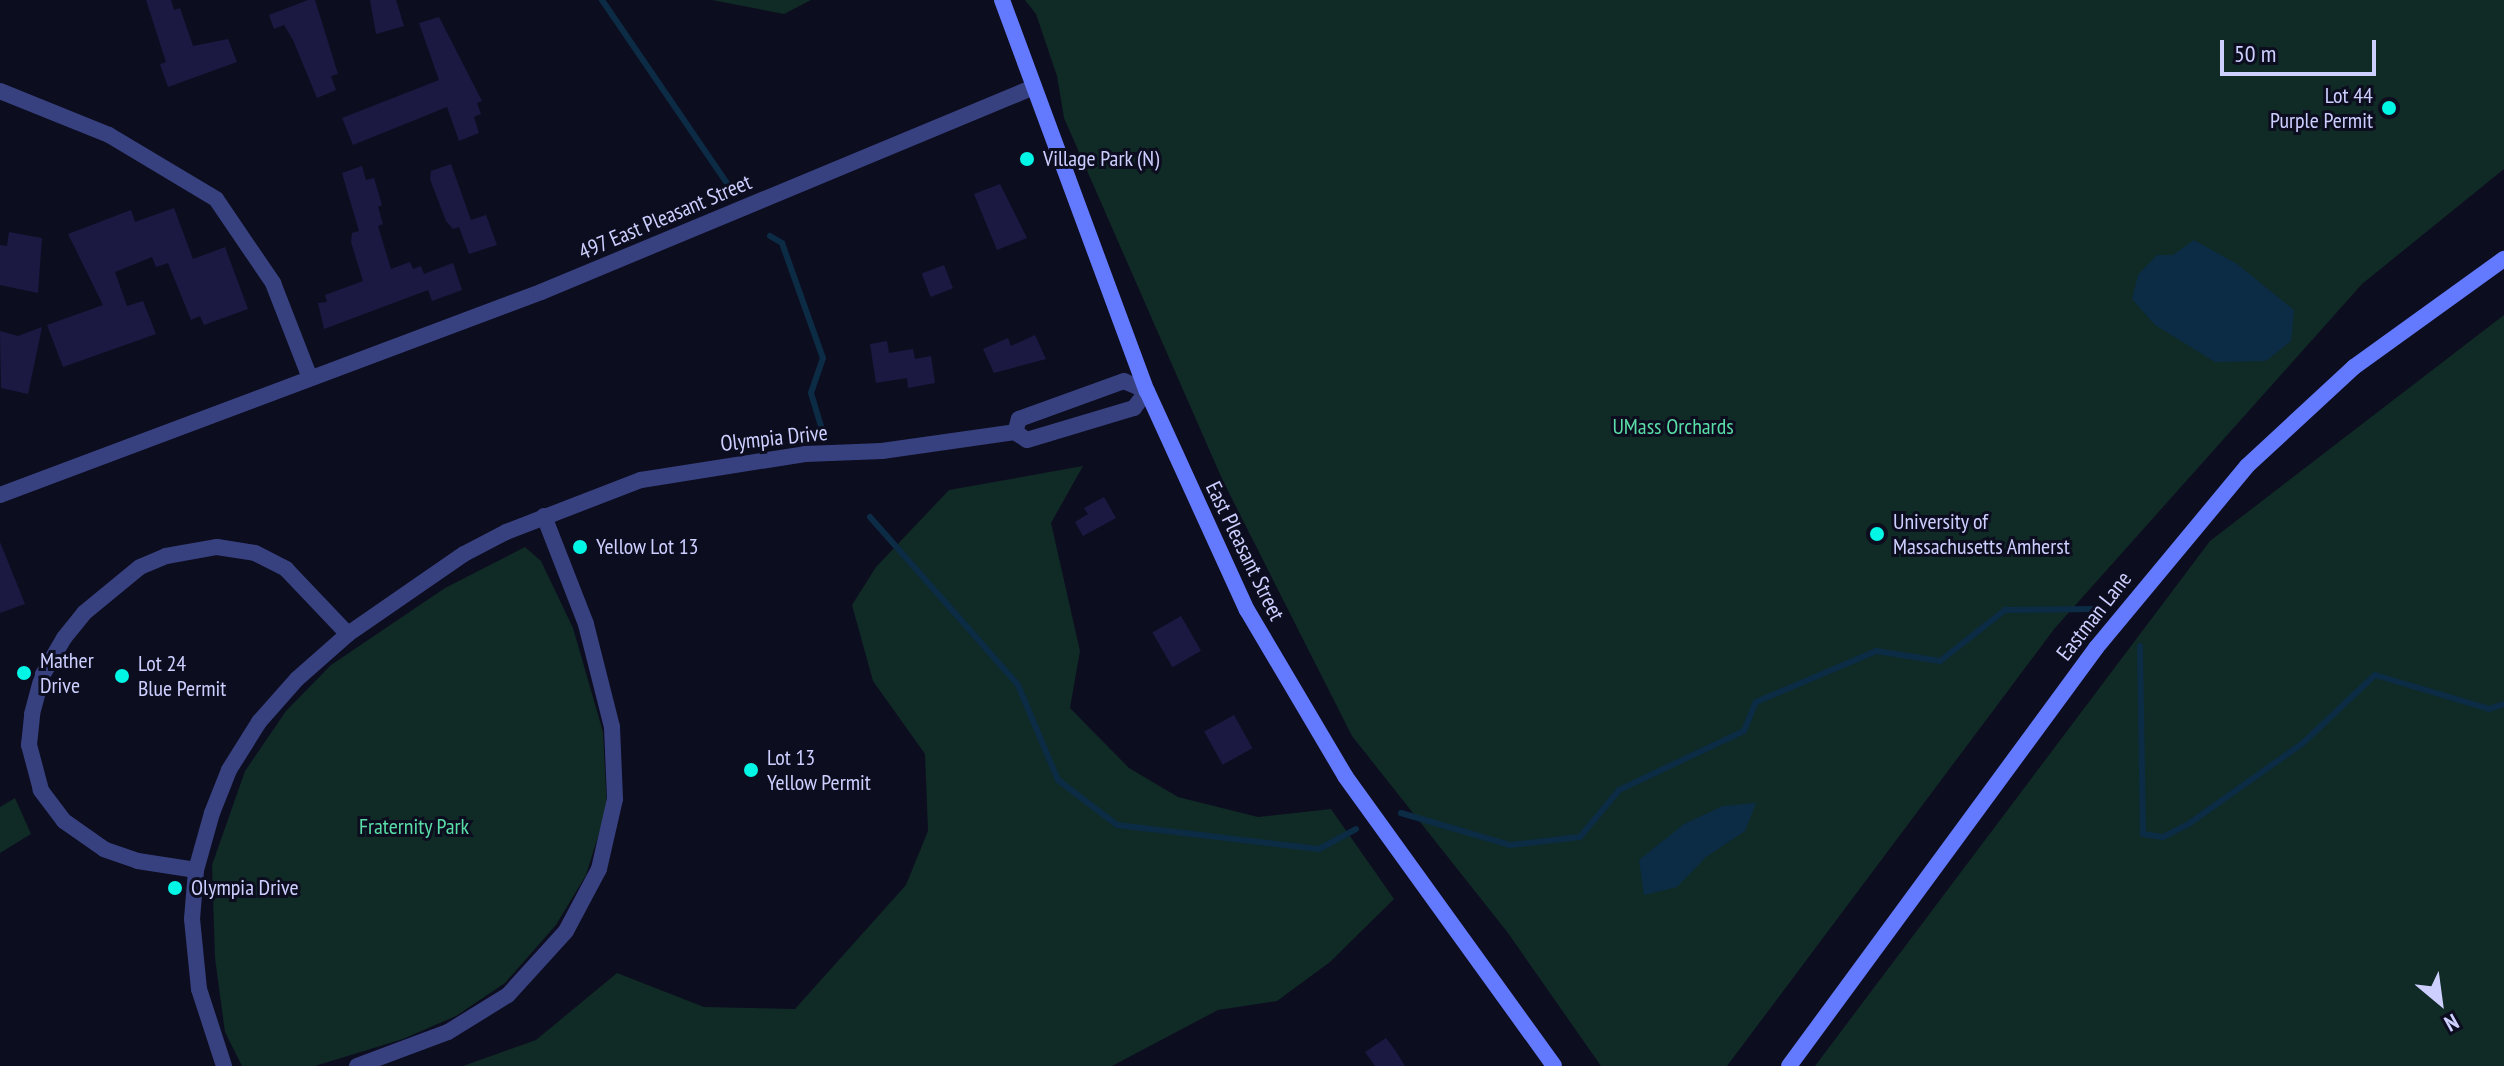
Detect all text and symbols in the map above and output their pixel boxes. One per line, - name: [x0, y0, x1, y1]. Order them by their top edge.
- scale bar: [2224, 24, 2380, 74]
- text: 50 m: [2234, 38, 2276, 69]
- place label: Lot 44 Purple Permit: [2270, 82, 2373, 134]
- marker: Lot 44 Purple Permit: [2380, 99, 2398, 117]
- place label: Village Park (N): [1043, 146, 1160, 172]
- marker: Village Park (N): [1018, 150, 1036, 168]
- street label: 497 East Pleasant Street: [574, 169, 756, 265]
- park label: UMass Orchards: [1612, 414, 1734, 440]
- street label: Olympia Drive: [719, 419, 829, 457]
- street label: East Pleasant Street: [1200, 477, 1290, 625]
- place label: University of Massachusetts Amherst: [1893, 508, 2070, 560]
- marker: University of Massachusetts Amherst: [1868, 525, 1886, 543]
- place label: Yellow Lot 13: [596, 534, 699, 560]
- marker: Yellow Lot 13: [571, 538, 589, 556]
- street label: Eastman Lane: [2051, 566, 2137, 666]
- place label: Mather Drive: [40, 647, 94, 698]
- place label: Lot 24 Blue Permit: [138, 650, 226, 702]
- marker: Mather Drive: [15, 664, 33, 682]
- marker: Lot 24 Blue Permit: [113, 667, 131, 685]
- place label: Lot 13 Yellow Permit: [767, 744, 871, 796]
- marker: Lot 13 Yellow Permit: [742, 761, 760, 779]
- park label: Fraternity Park: [359, 814, 469, 840]
- place label: Olympia Drive: [191, 875, 299, 901]
- marker: Olympia Drive: [166, 879, 184, 897]
- north arrow: [2400, 962, 2480, 1042]
- text: N: [2440, 1008, 2464, 1038]

